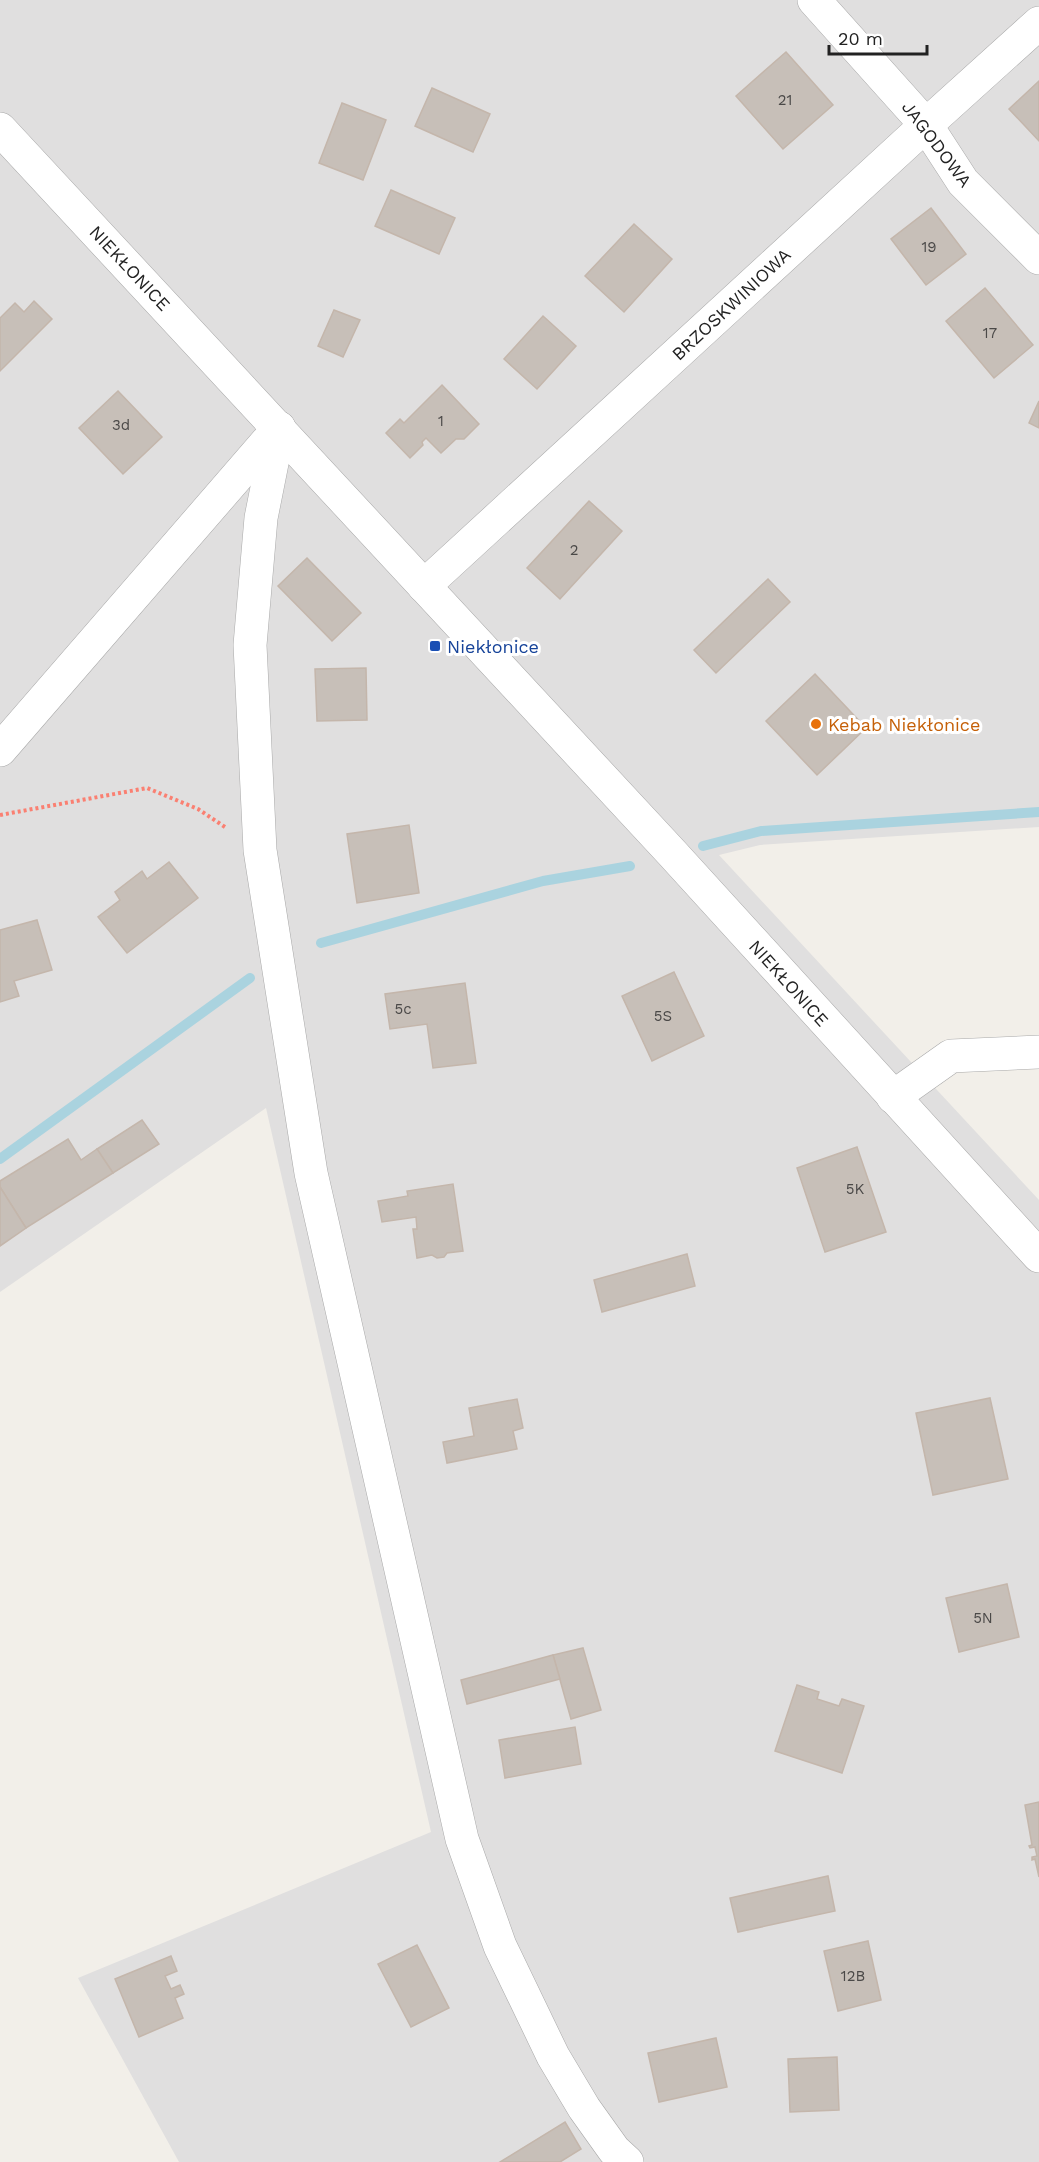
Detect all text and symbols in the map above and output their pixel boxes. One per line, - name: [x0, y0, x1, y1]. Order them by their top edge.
- scale bar: [829, 18, 926, 56]
- text: 20 m: [838, 28, 883, 49]
- house number: 21: [778, 91, 792, 109]
- street label: JAGODOWA: [898, 97, 976, 191]
- street label: NIEKŁONICE: [85, 221, 175, 315]
- house number: 19: [921, 238, 937, 256]
- street label: BRZOSKWINIOWA: [667, 244, 795, 364]
- house number: 17: [983, 324, 997, 342]
- house number: 1: [438, 412, 444, 430]
- house number: 3d: [112, 416, 130, 434]
- house number: 2: [570, 541, 578, 559]
- place label: Niekłonice: [447, 636, 539, 657]
- marker: Niekłonice: [428, 639, 442, 653]
- place label: Kebab Niekłonice: [828, 714, 980, 735]
- marker: Kebab Niekłonice: [809, 717, 823, 731]
- street label: NIEKŁONICE: [745, 936, 833, 1030]
- house number: 5c: [394, 1000, 412, 1018]
- house number: 5S: [654, 1007, 672, 1025]
- house number: 5K: [846, 1180, 864, 1198]
- house number: 5N: [973, 1609, 993, 1627]
- house number: 12B: [841, 1967, 865, 1985]

